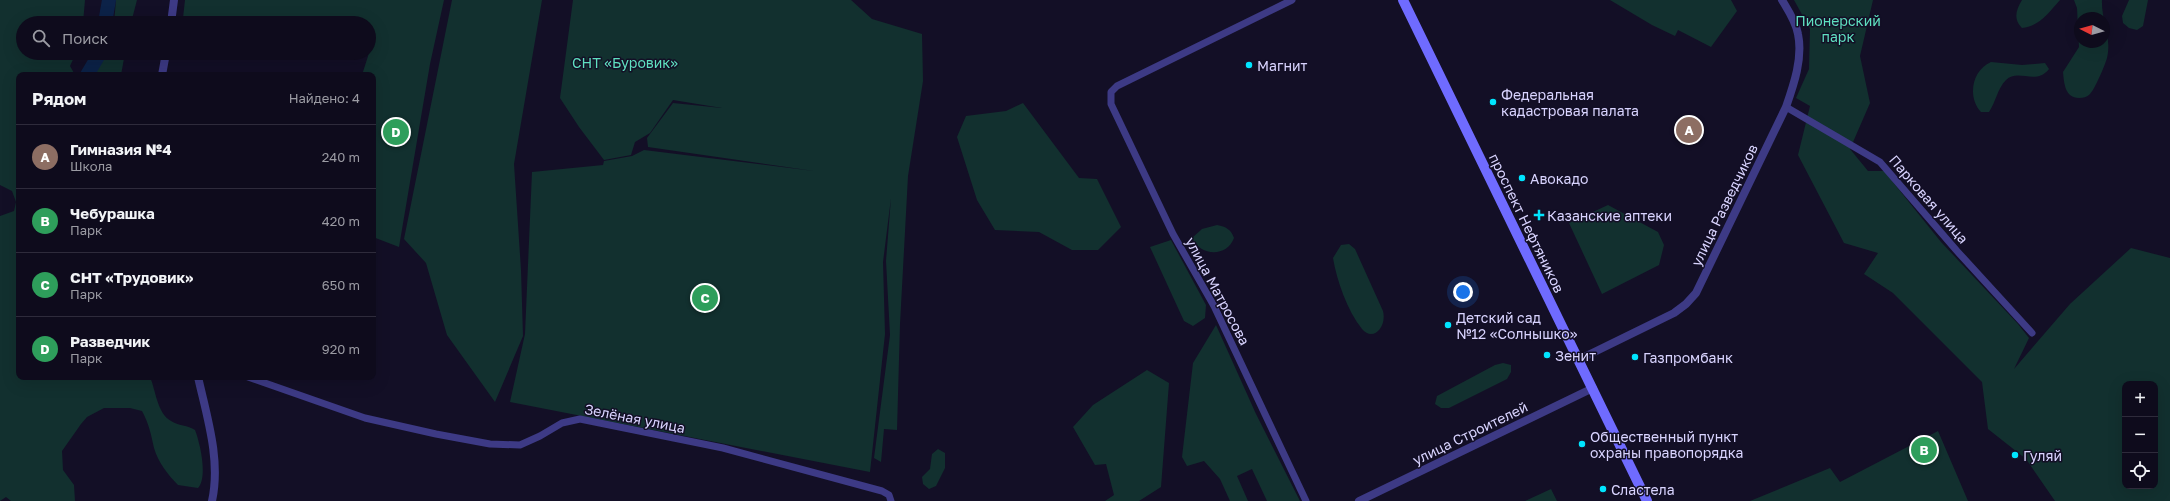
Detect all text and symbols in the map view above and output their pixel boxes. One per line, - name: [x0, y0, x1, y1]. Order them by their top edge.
- park label: Пионерский парк: [1795, 12, 1881, 45]
- north arrow: [2074, 12, 2110, 48]
- search box: [16, 16, 376, 60]
- icon: search: [30, 27, 52, 49]
- text: Поиск: [62, 29, 108, 47]
- park label: СНТ «Буровик»: [572, 54, 678, 71]
- place label: Магнит: [1257, 57, 1307, 74]
- marker: Магнит: [1244, 60, 1254, 70]
- place label: Федеральная кадастровая палата: [1501, 86, 1639, 119]
- text: Рядом: [32, 88, 86, 109]
- text: Найдено: 4: [289, 90, 360, 106]
- marker: Федеральная кадастровая палата: [1488, 97, 1498, 107]
- pin: A: [1676, 115, 1702, 145]
- pin: D: [383, 117, 409, 147]
- text: Гимназия №4: [70, 140, 172, 158]
- street label: улица Разведчиков: [1687, 141, 1761, 269]
- text: A: [40, 149, 50, 165]
- text: 240 m: [322, 149, 360, 165]
- street label: проспект Нефтяников: [1486, 151, 1568, 295]
- street label: Парковая улица: [1886, 151, 1972, 247]
- text: Школа: [70, 158, 112, 174]
- place label: Авокадо: [1530, 170, 1588, 187]
- marker: Авокадо: [1517, 173, 1527, 183]
- text: Чебурашка: [70, 204, 155, 222]
- place label: Казанские аптеки: [1547, 207, 1672, 224]
- marker: Казанские аптеки: [1534, 210, 1544, 220]
- text: B: [40, 213, 50, 229]
- text: 420 m: [322, 213, 360, 229]
- text: Парк: [70, 222, 103, 238]
- street label: улица Матросова: [1182, 234, 1254, 348]
- text: СНТ «Трудовик»: [70, 268, 193, 286]
- text: C: [40, 277, 50, 293]
- text: 650 m: [322, 277, 360, 293]
- your location: [1453, 282, 1473, 302]
- pin: C: [692, 283, 718, 313]
- text: Парк: [70, 286, 103, 302]
- place label: Детский сад №12 «Солнышко»: [1456, 309, 1578, 342]
- marker: Детский сад №12 «Солнышко»: [1443, 320, 1453, 330]
- text: Разведчик: [70, 332, 150, 350]
- text: D: [40, 341, 50, 357]
- text: 920 m: [322, 341, 360, 357]
- place label: Зенит: [1555, 347, 1596, 364]
- place label: Газпромбанк: [1643, 349, 1733, 366]
- text: Парк: [70, 350, 103, 366]
- marker: Зенит: [1542, 350, 1552, 360]
- marker: Газпромбанк: [1630, 352, 1640, 362]
- map controls: [2122, 381, 2158, 489]
- button: +: [2122, 381, 2158, 417]
- street label: улица Строителей: [1410, 398, 1530, 468]
- street label: Зелёная улица: [583, 400, 687, 436]
- button: −: [2122, 417, 2158, 453]
- place label: Общественный пункт охраны правопорядка: [1590, 428, 1744, 461]
- pin: B: [1911, 435, 1937, 465]
- marker: Общественный пункт охраны правопорядка: [1577, 439, 1587, 449]
- place label: Гуляй: [2023, 447, 2062, 464]
- marker: Гуляй: [2010, 450, 2020, 460]
- button: locate: [2122, 453, 2158, 489]
- place label: Сластела: [1611, 481, 1675, 498]
- marker: Сластела: [1598, 484, 1608, 494]

